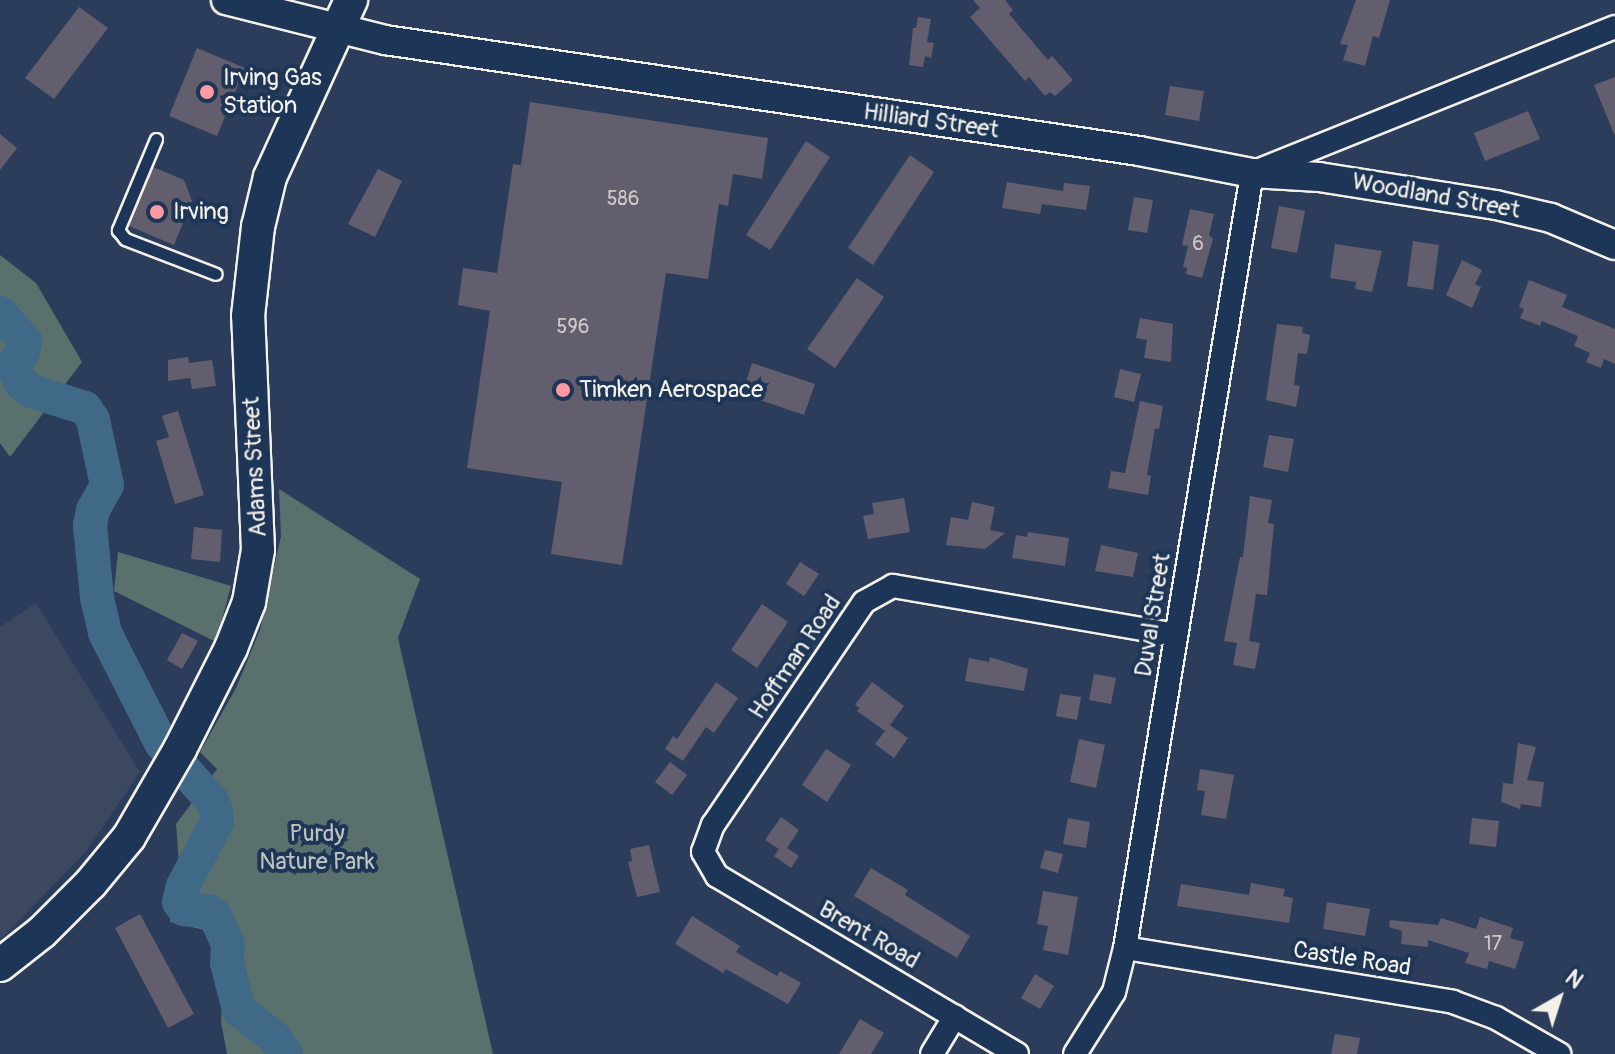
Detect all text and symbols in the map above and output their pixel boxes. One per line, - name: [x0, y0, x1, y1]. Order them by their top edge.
- place label: Irving Gas Station: [223, 64, 322, 120]
- marker: Irving Gas Station: [198, 83, 216, 101]
- street label: Hilliard Street: [861, 97, 1001, 145]
- street label: Woodland Street: [1350, 167, 1522, 225]
- house number: 586: [607, 186, 639, 210]
- place label: Irving: [173, 198, 229, 226]
- marker: Irving: [148, 203, 166, 221]
- house number: 6: [1192, 231, 1204, 255]
- house number: 596: [557, 314, 589, 338]
- place label: Timken Aerospace: [579, 376, 763, 404]
- marker: Timken Aerospace: [554, 381, 572, 399]
- street label: Adams Street: [237, 396, 273, 538]
- street label: Duval Street: [1129, 551, 1177, 679]
- street label: Hoffman Road: [743, 589, 847, 725]
- park label: Purdy Nature Park: [259, 820, 375, 876]
- street label: Brent Road: [814, 895, 924, 975]
- house number: 17: [1484, 931, 1502, 955]
- street label: Castle Road: [1291, 935, 1413, 983]
- north arrow: [1519, 958, 1599, 1038]
- text: N: [1560, 964, 1589, 995]

